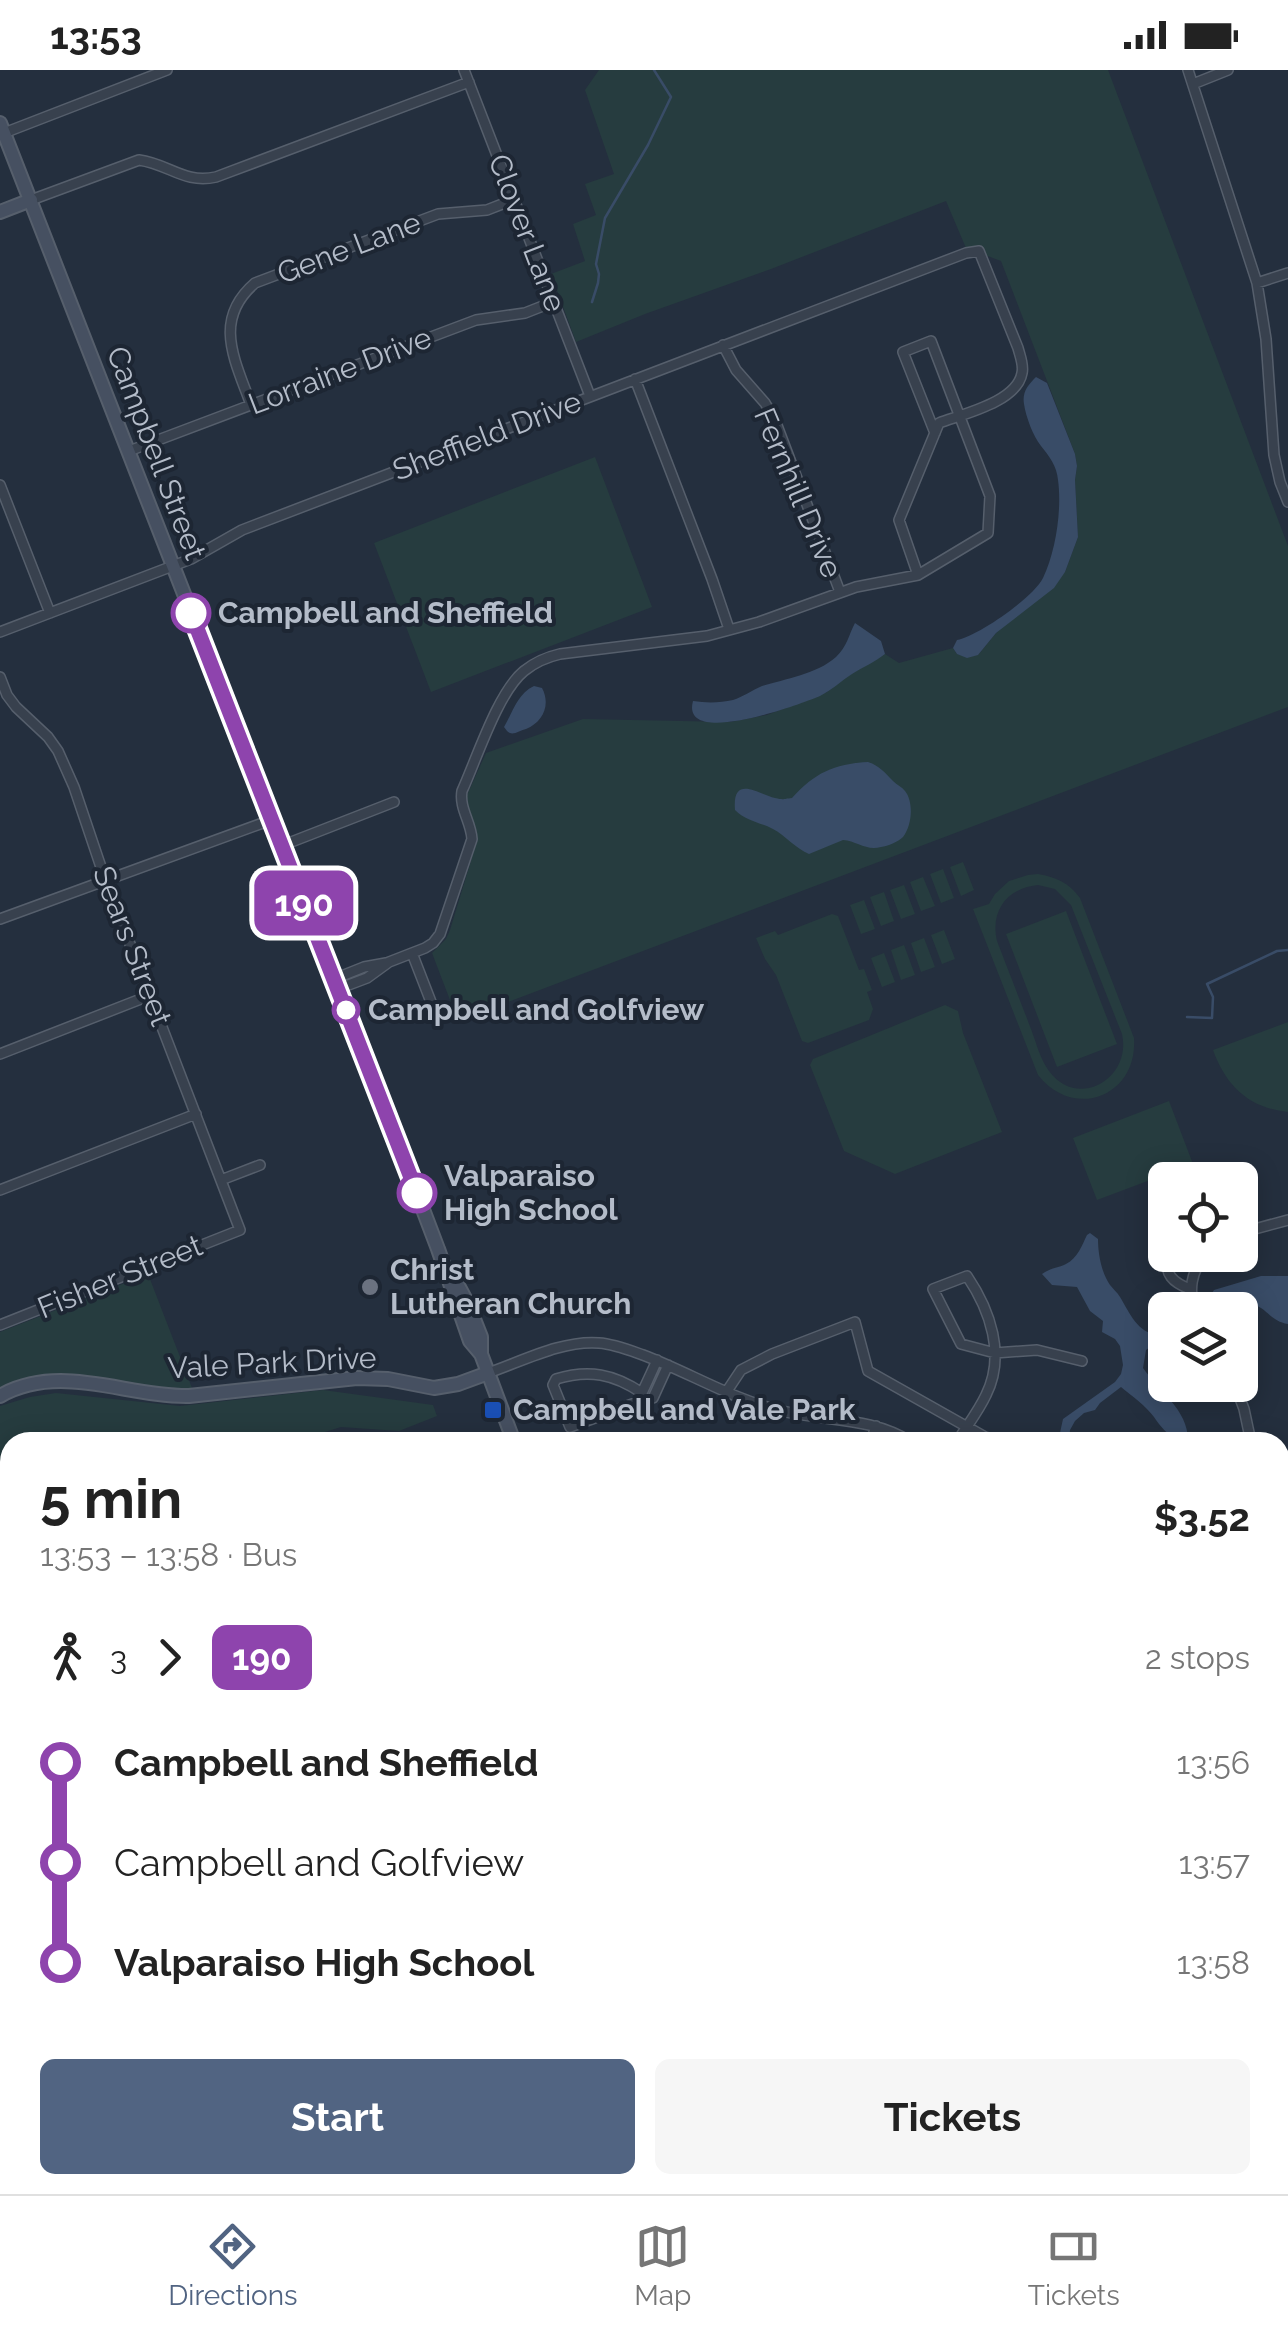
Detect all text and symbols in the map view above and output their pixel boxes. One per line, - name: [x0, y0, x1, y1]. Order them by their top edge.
- text: 13:53: [50, 13, 142, 58]
- street label: Clover Lane: [481, 149, 573, 316]
- street label: Gene Lane: [272, 204, 425, 291]
- street label: Lorraine Drive: [243, 320, 436, 421]
- street label: Campbell Street: [100, 341, 213, 564]
- street label: Sheffield Drive: [388, 384, 586, 487]
- street label: Fernhill Drive: [747, 403, 850, 583]
- marker: Campbell and Sheffield: [172, 594, 210, 632]
- place label: Campbell and Sheffield: [218, 595, 553, 630]
- street label: Sears Street: [86, 861, 179, 1031]
- line badge: 190: [246, 870, 362, 936]
- text: 190: [274, 883, 334, 924]
- place label: Campbell and Golfview: [368, 992, 705, 1027]
- marker: Campbell and Golfview: [333, 997, 359, 1023]
- place label: Valparaiso High School: [444, 1158, 618, 1227]
- map controls: [1148, 1162, 1258, 1402]
- button: locate: [1148, 1162, 1258, 1272]
- marker: Valparaiso High School: [398, 1174, 436, 1212]
- street label: Fisher Street: [32, 1228, 207, 1325]
- place label: Christ Lutheran Church: [390, 1252, 631, 1321]
- marker: Christ Lutheran Church: [359, 1276, 381, 1298]
- button: layers: [1148, 1292, 1258, 1402]
- street label: Vale Park Drive: [167, 1340, 377, 1385]
- place label: Campbell and Vale Park: [513, 1392, 856, 1427]
- marker: Campbell and Vale Park: [482, 1399, 504, 1421]
- text: 5 min: [40, 1466, 182, 1531]
- text: $3.52: [1154, 1495, 1250, 1540]
- text: 13:53 – 13:58 · Bus: [40, 1536, 297, 1573]
- icon: walk: [40, 1630, 95, 1685]
- icon: forward: [142, 1630, 197, 1685]
- text: 190: [232, 1637, 292, 1678]
- text: 3: [110, 1639, 127, 1676]
- text: 2 stops: [1145, 1639, 1250, 1676]
- text: Campbell and Sheffield: [114, 1740, 538, 1785]
- text: 13:56: [1176, 1744, 1250, 1781]
- text: Campbell and Golfview: [114, 1840, 524, 1885]
- text: 13:57: [1179, 1844, 1250, 1881]
- text: Valparaiso High School: [114, 1940, 534, 1985]
- text: 13:58: [1177, 1944, 1250, 1981]
- button: Start: [40, 2059, 635, 2174]
- button: Tickets: [655, 2059, 1250, 2174]
- tab: Directions: [168, 2219, 298, 2312]
- tab: Map: [634, 2219, 691, 2312]
- tab: Tickets: [1028, 2219, 1120, 2312]

